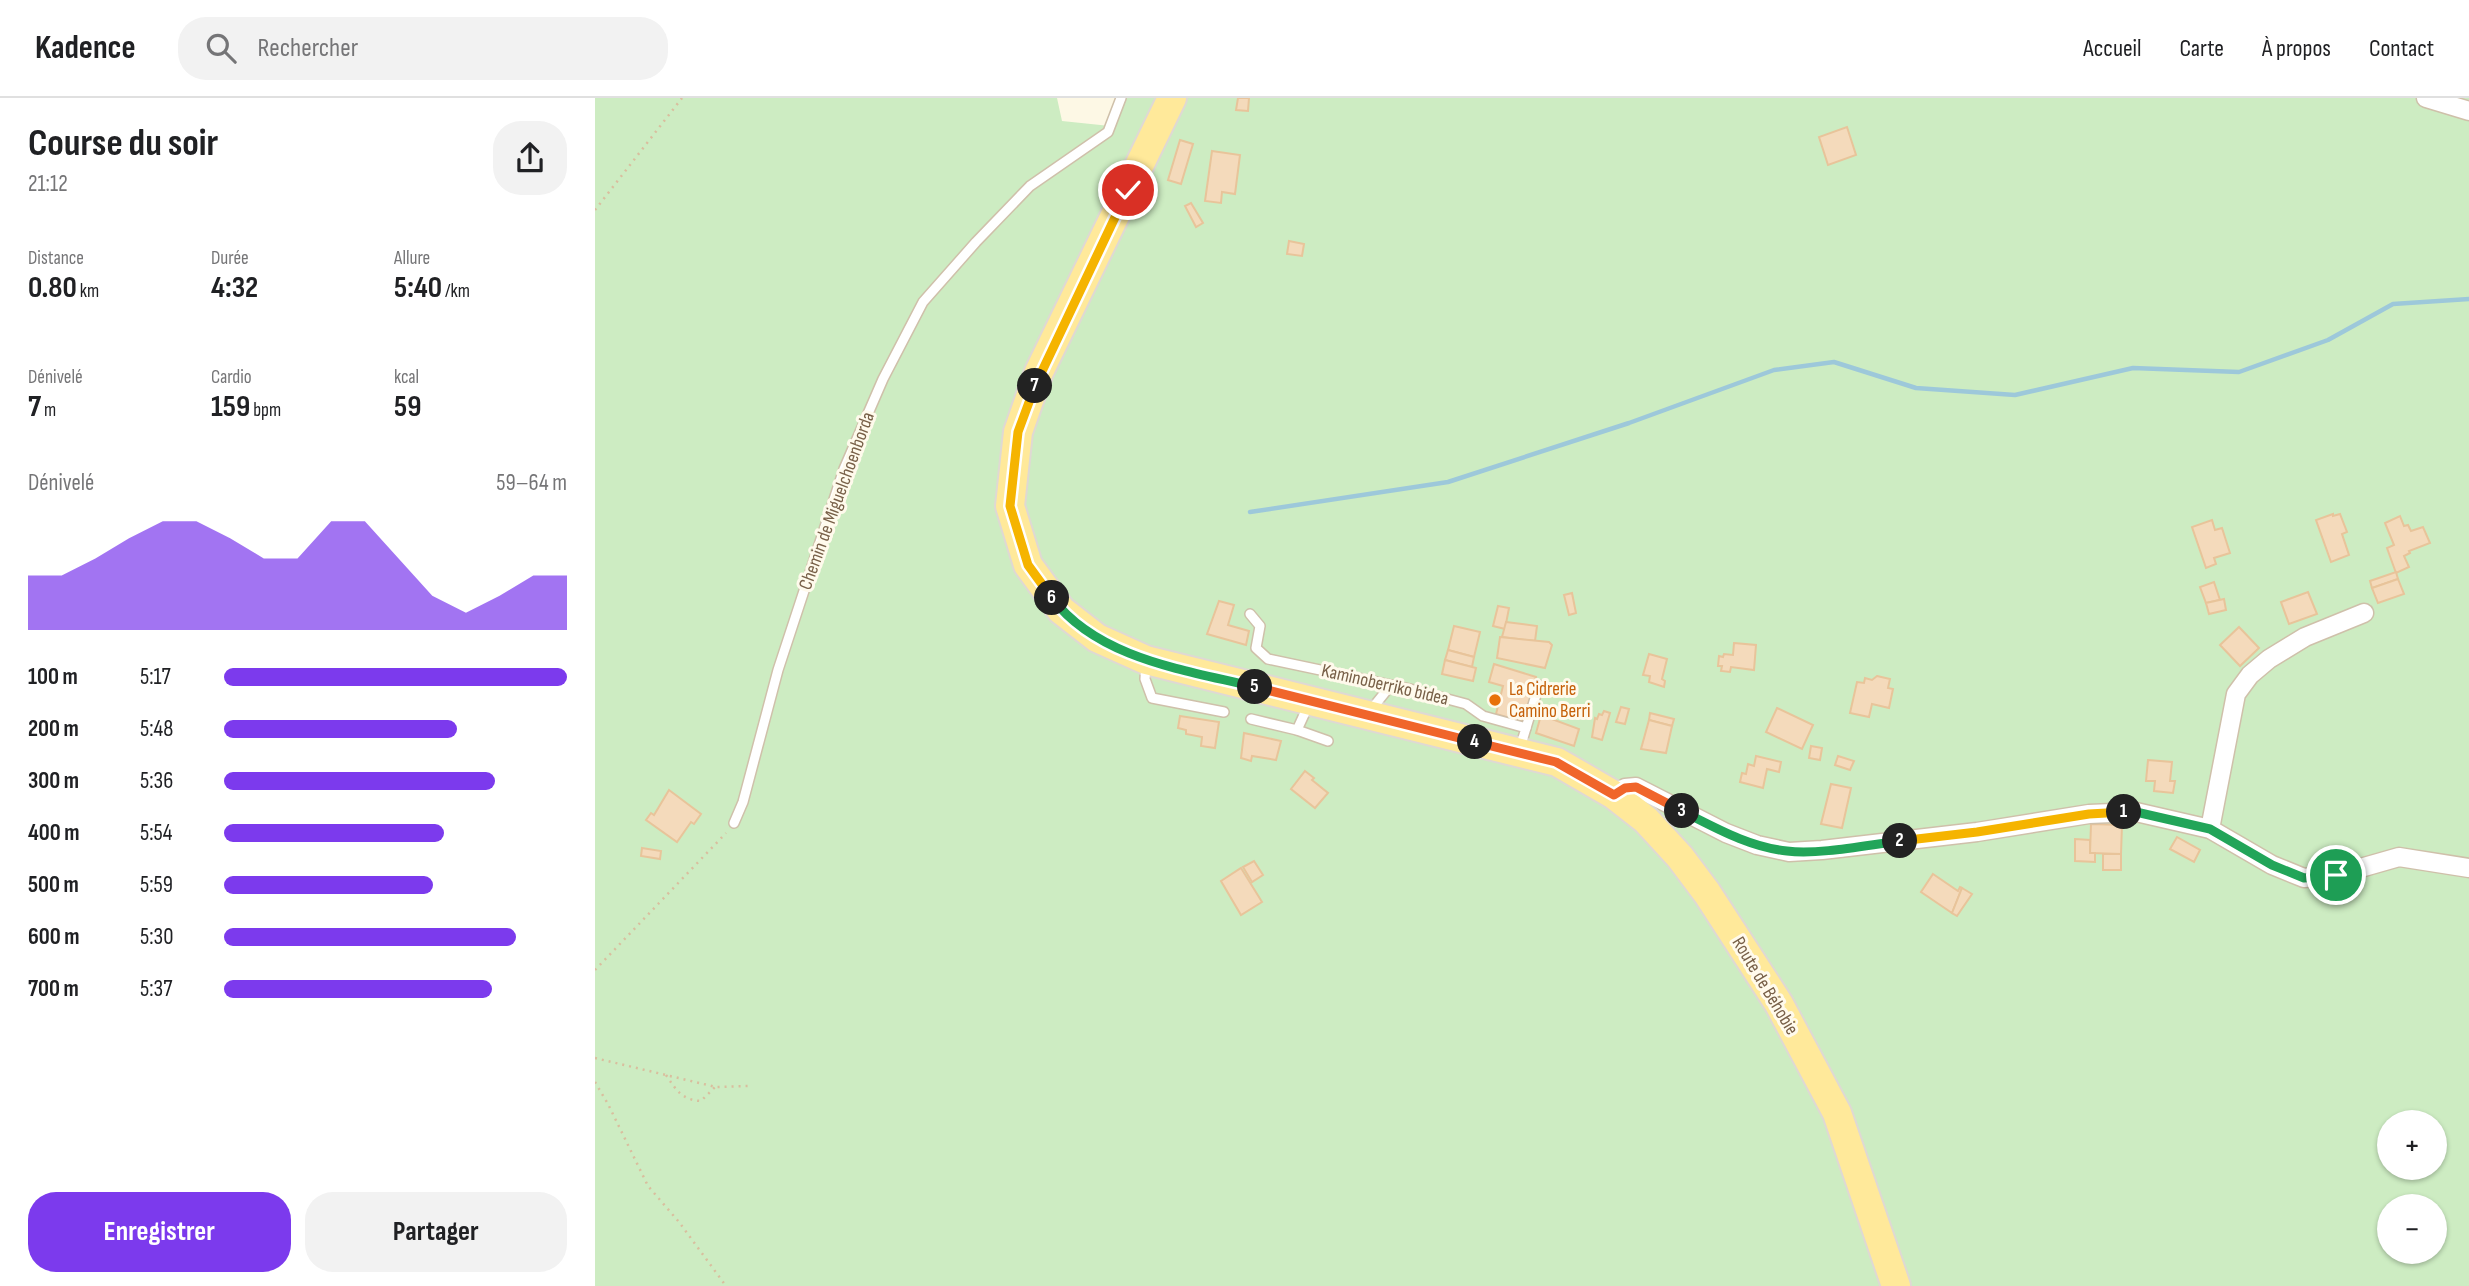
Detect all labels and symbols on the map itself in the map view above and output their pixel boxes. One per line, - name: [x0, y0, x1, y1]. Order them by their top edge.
- pin: [1098, 160, 1158, 220]
- pin: 7: [1017, 368, 1053, 404]
- street label: Chemin de Miguelchoenborda: [794, 409, 880, 593]
- pin: 6: [1035, 580, 1070, 616]
- street label: Kaminoberriko bidea: [1319, 659, 1451, 711]
- pin: 5: [1237, 670, 1273, 704]
- place label: La Cidrerie Camino Berri: [1509, 678, 1591, 723]
- marker: La Cidrerie Camino Berri: [1487, 692, 1503, 708]
- pin: 4: [1457, 724, 1493, 760]
- pin: 3: [1665, 794, 1699, 828]
- pin: 1: [2107, 794, 2141, 830]
- pin: 2: [1883, 824, 1917, 858]
- pin: [2306, 845, 2366, 905]
- street label: Route de Béhobie: [1727, 933, 1803, 1039]

